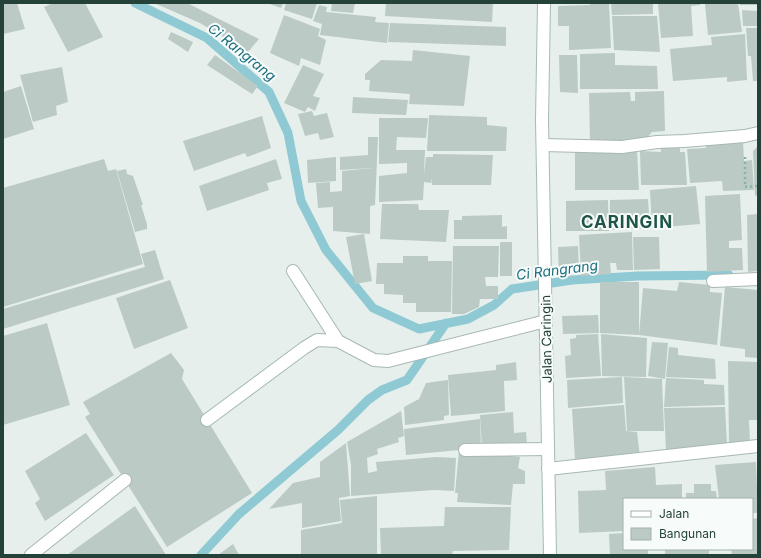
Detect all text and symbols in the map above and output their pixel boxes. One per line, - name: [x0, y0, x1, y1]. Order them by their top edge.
- water label: Ci Rangrang: [205, 19, 280, 84]
- district label: CARINGIN: [581, 212, 673, 232]
- water label: Ci Rangrang: [515, 256, 599, 283]
- street label: Jalan Caringin: [537, 295, 555, 383]
- legend: [623, 498, 753, 550]
- text: Jalan: [659, 506, 689, 521]
- text: Bangunan: [659, 526, 716, 541]

